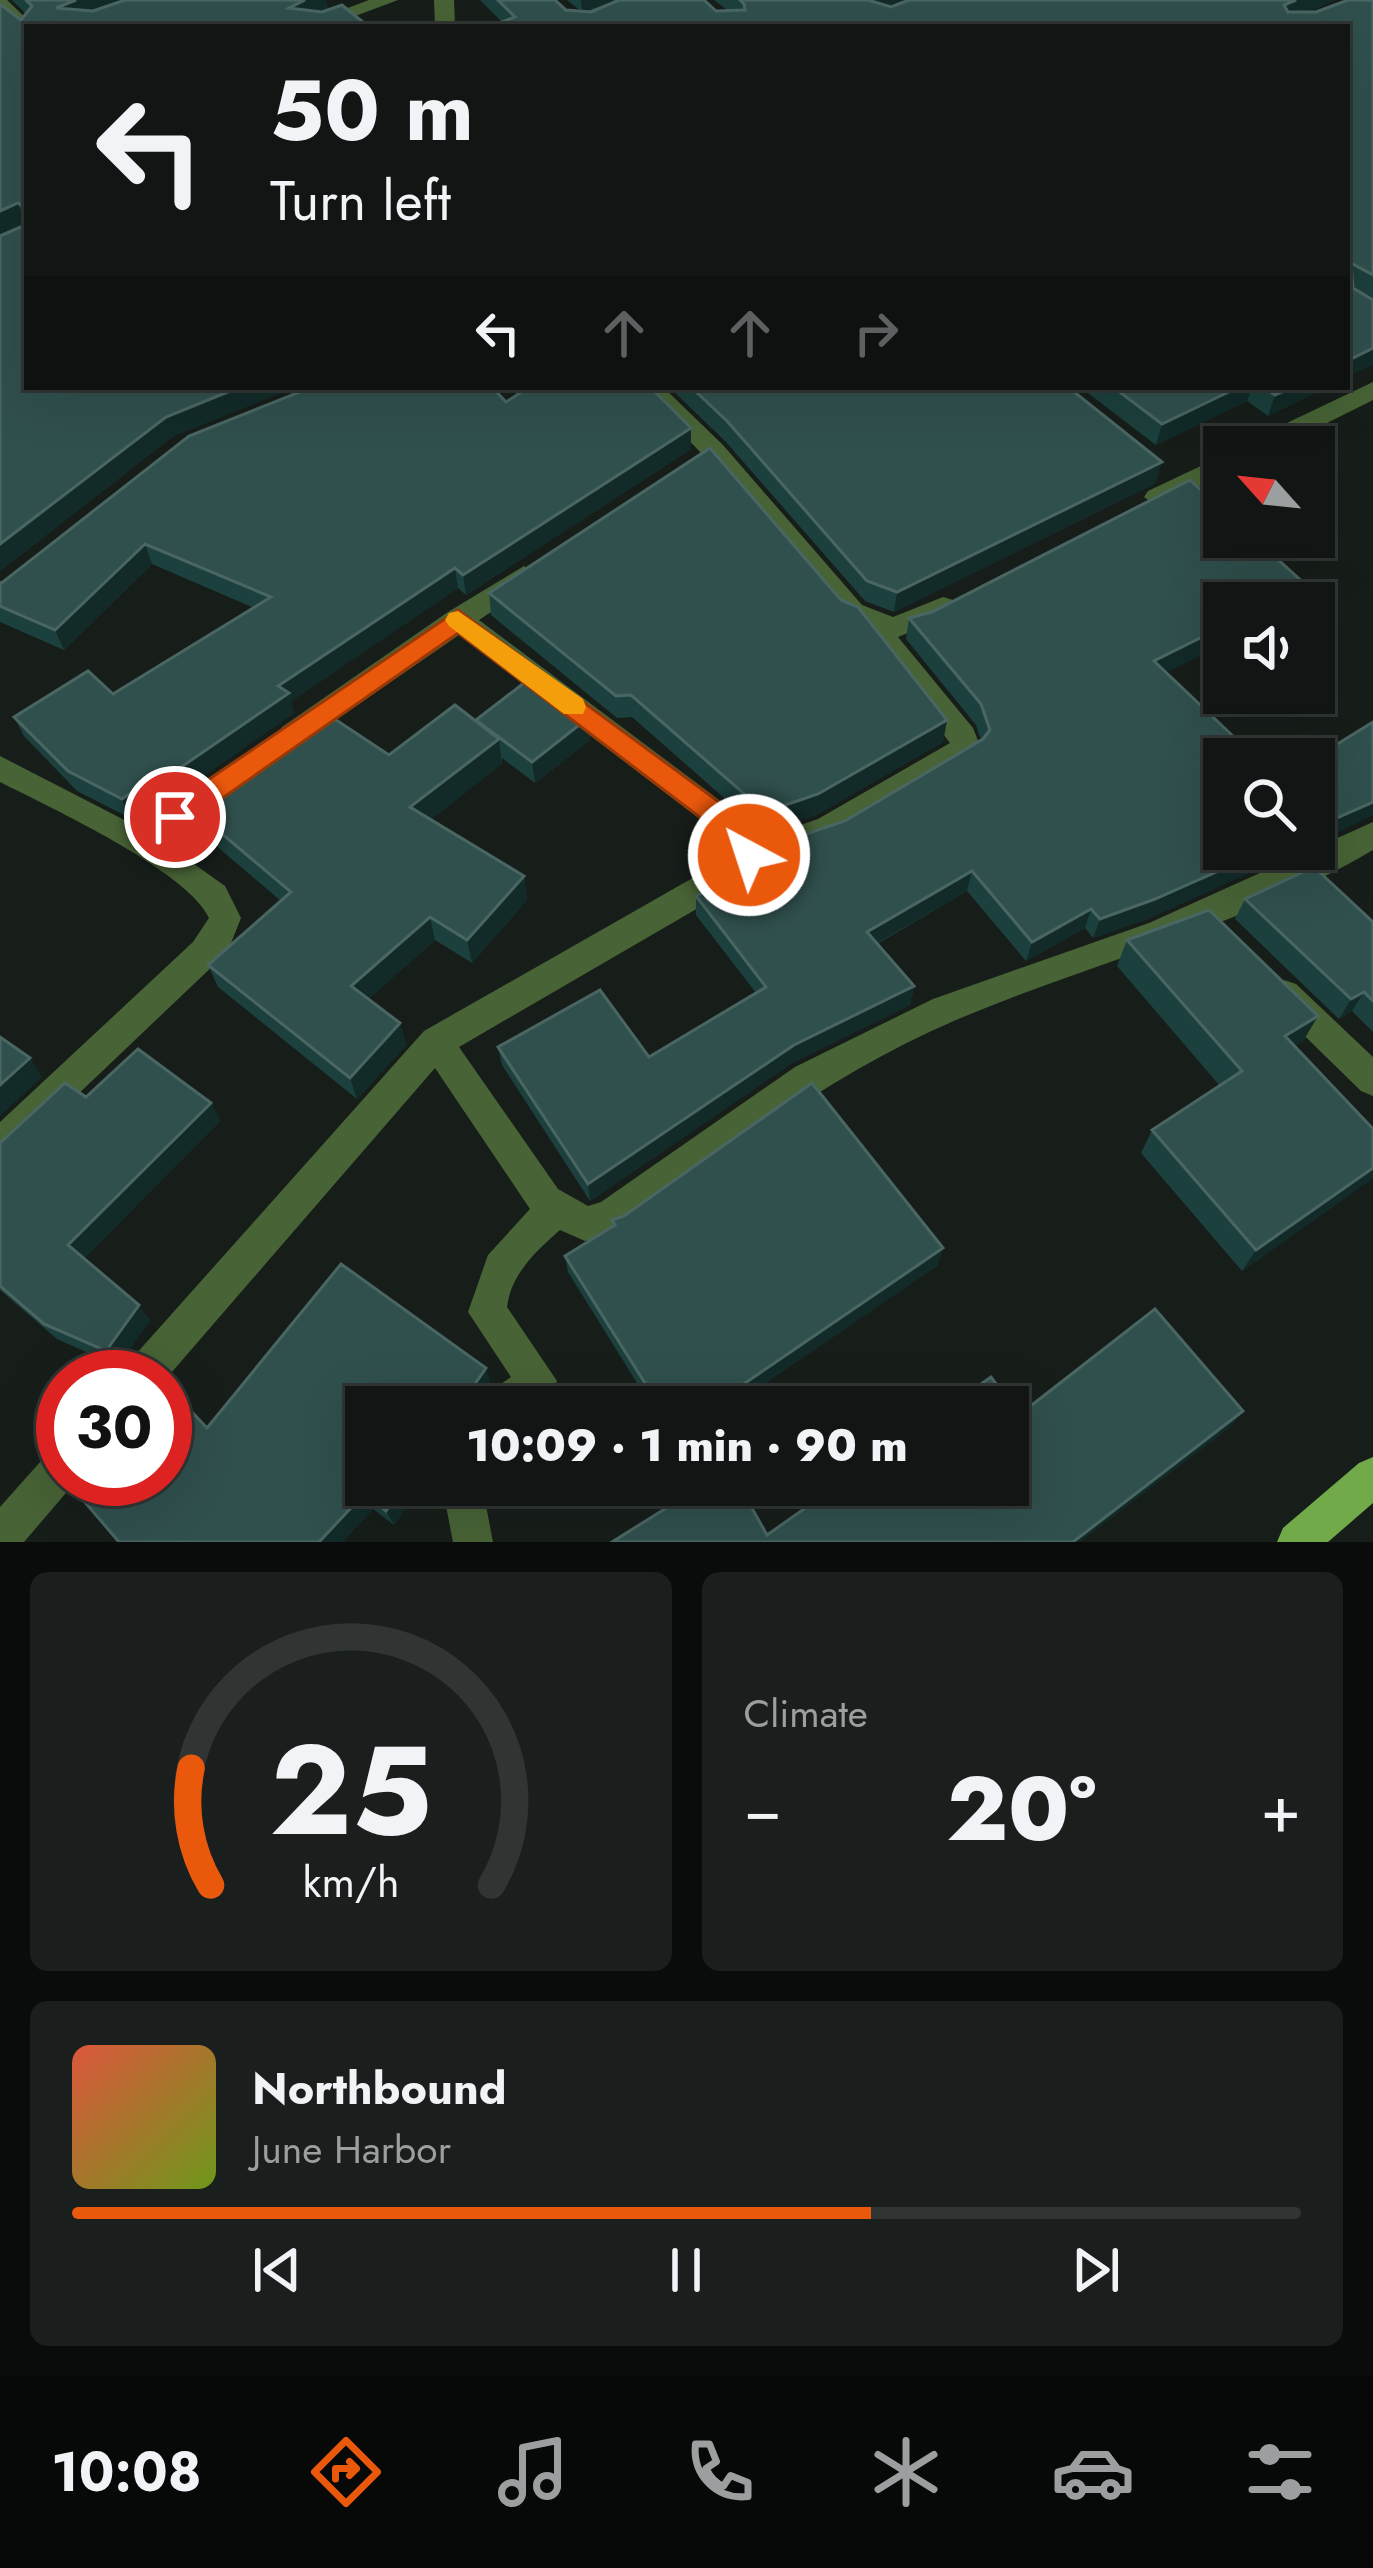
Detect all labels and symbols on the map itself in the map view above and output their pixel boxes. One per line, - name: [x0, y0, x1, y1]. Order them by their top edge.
- north arrow: [1203, 426, 1335, 558]
- pin: [124, 766, 226, 868]
- position arrow: [686, 792, 812, 918]
- speed limit sign: 30: [36, 1350, 192, 1506]

